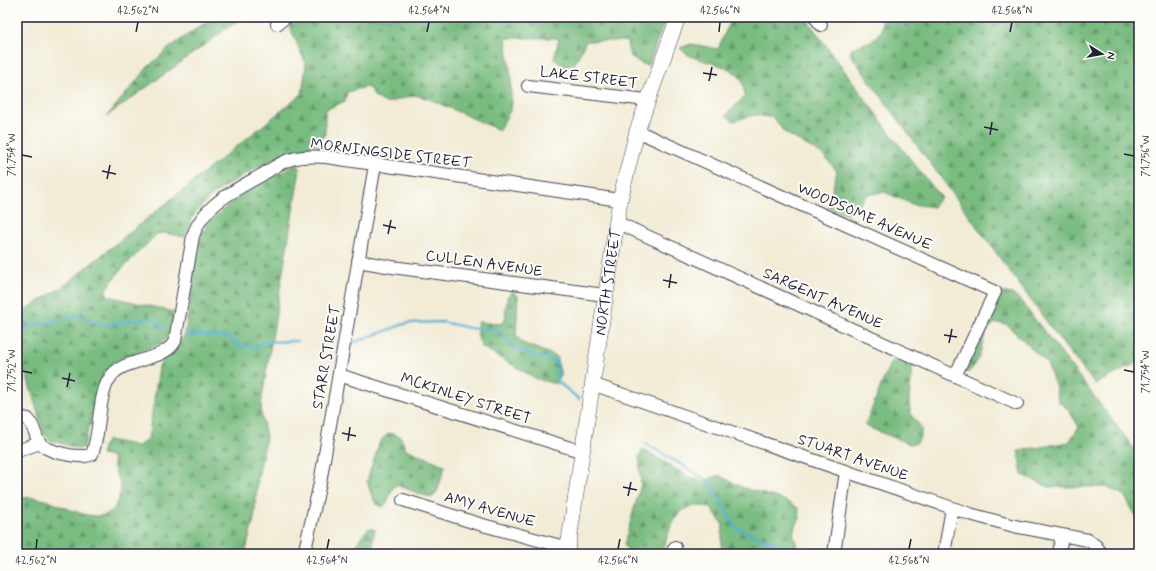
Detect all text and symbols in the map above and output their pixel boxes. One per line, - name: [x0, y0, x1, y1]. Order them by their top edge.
- text: 42.562°N: [118, 4, 159, 18]
- text: 42.564°N: [409, 4, 450, 18]
- text: 42.566°N: [700, 4, 740, 18]
- text: 42.568°N: [992, 4, 1033, 18]
- north arrow: [1082, 34, 1122, 74]
- text: N: [1103, 51, 1118, 61]
- street label: LAKE STREET: [539, 62, 639, 94]
- text: 71.754°W: [5, 134, 19, 176]
- street label: MORNINGSIDE STREET: [309, 134, 473, 174]
- text: 71.756°W: [1139, 135, 1153, 177]
- street label: WOODSOME AVENUE: [794, 178, 935, 256]
- street label: NORTH STREET: [591, 227, 627, 337]
- street label: CULLEN AVENUE: [424, 246, 544, 282]
- street label: SARGENT AVENUE: [760, 264, 886, 334]
- street label: STARR STREET: [308, 303, 346, 411]
- text: 71.752°W: [5, 350, 19, 392]
- text: 71.754°W: [1139, 351, 1153, 393]
- street label: MCKINLEY STREET: [398, 368, 534, 430]
- street label: STUART AVENUE: [795, 430, 911, 486]
- street label: AMY AVENUE: [442, 487, 538, 533]
- text: 42.562°N: [16, 554, 57, 568]
- text: 42.564°N: [307, 554, 348, 568]
- text: 42.566°N: [598, 554, 638, 568]
- text: 42.568°N: [889, 554, 930, 568]

